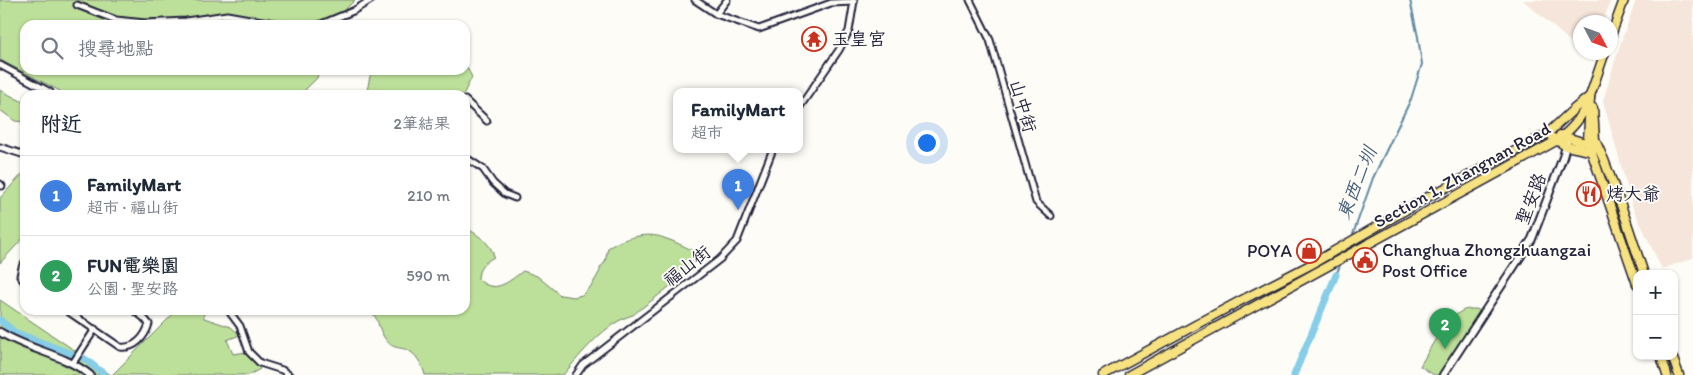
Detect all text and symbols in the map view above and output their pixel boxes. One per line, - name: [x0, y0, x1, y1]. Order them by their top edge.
- north arrow: [1573, 15, 1618, 60]
- search box: [20, 20, 470, 75]
- temple icon: 玉皇宮: [801, 26, 827, 52]
- place label: 玉皇宮: [832, 28, 886, 50]
- icon: search: [38, 34, 66, 62]
- text: 搜尋地點: [78, 37, 154, 60]
- street label: 山中街: [1005, 77, 1041, 135]
- popup: [673, 88, 803, 153]
- text: FamilyMart: [691, 98, 785, 121]
- text: 附近: [40, 111, 82, 136]
- text: 2筆結果: [394, 114, 450, 133]
- street label: Section 1, Zhangnan Road: [1370, 117, 1554, 233]
- text: 超市: [691, 123, 723, 142]
- your location: [914, 130, 940, 156]
- water label: 東西二圳: [1332, 142, 1382, 223]
- pin: 1: [722, 169, 754, 210]
- street label: 聖安路: [1511, 170, 1551, 228]
- text: FamilyMart: [87, 173, 181, 196]
- restaurant icon: 烤大爺: [1576, 181, 1602, 207]
- place label: 烤大爺: [1606, 183, 1660, 205]
- text: 1: [52, 186, 60, 205]
- text: 210 m: [407, 186, 450, 205]
- text: 超市 · 福山街: [87, 198, 178, 217]
- shop icon: POYA: [1296, 238, 1322, 264]
- place label: Changhua Zhongzhuangzai Post Office: [1382, 239, 1591, 282]
- place label: POYA: [1247, 240, 1292, 262]
- street label: 福山街: [659, 241, 715, 291]
- public building icon: Changhua Zhongzhuangzai Post Office: [1352, 247, 1378, 273]
- text: FUN電樂園: [87, 254, 179, 277]
- text: 2: [52, 266, 60, 285]
- text: 590 m: [406, 266, 450, 285]
- map controls: [1633, 270, 1678, 360]
- button: +: [1633, 270, 1678, 315]
- text: 公園 · 聖安路: [87, 279, 178, 298]
- pin: 2: [1429, 308, 1461, 349]
- button: −: [1633, 315, 1678, 360]

